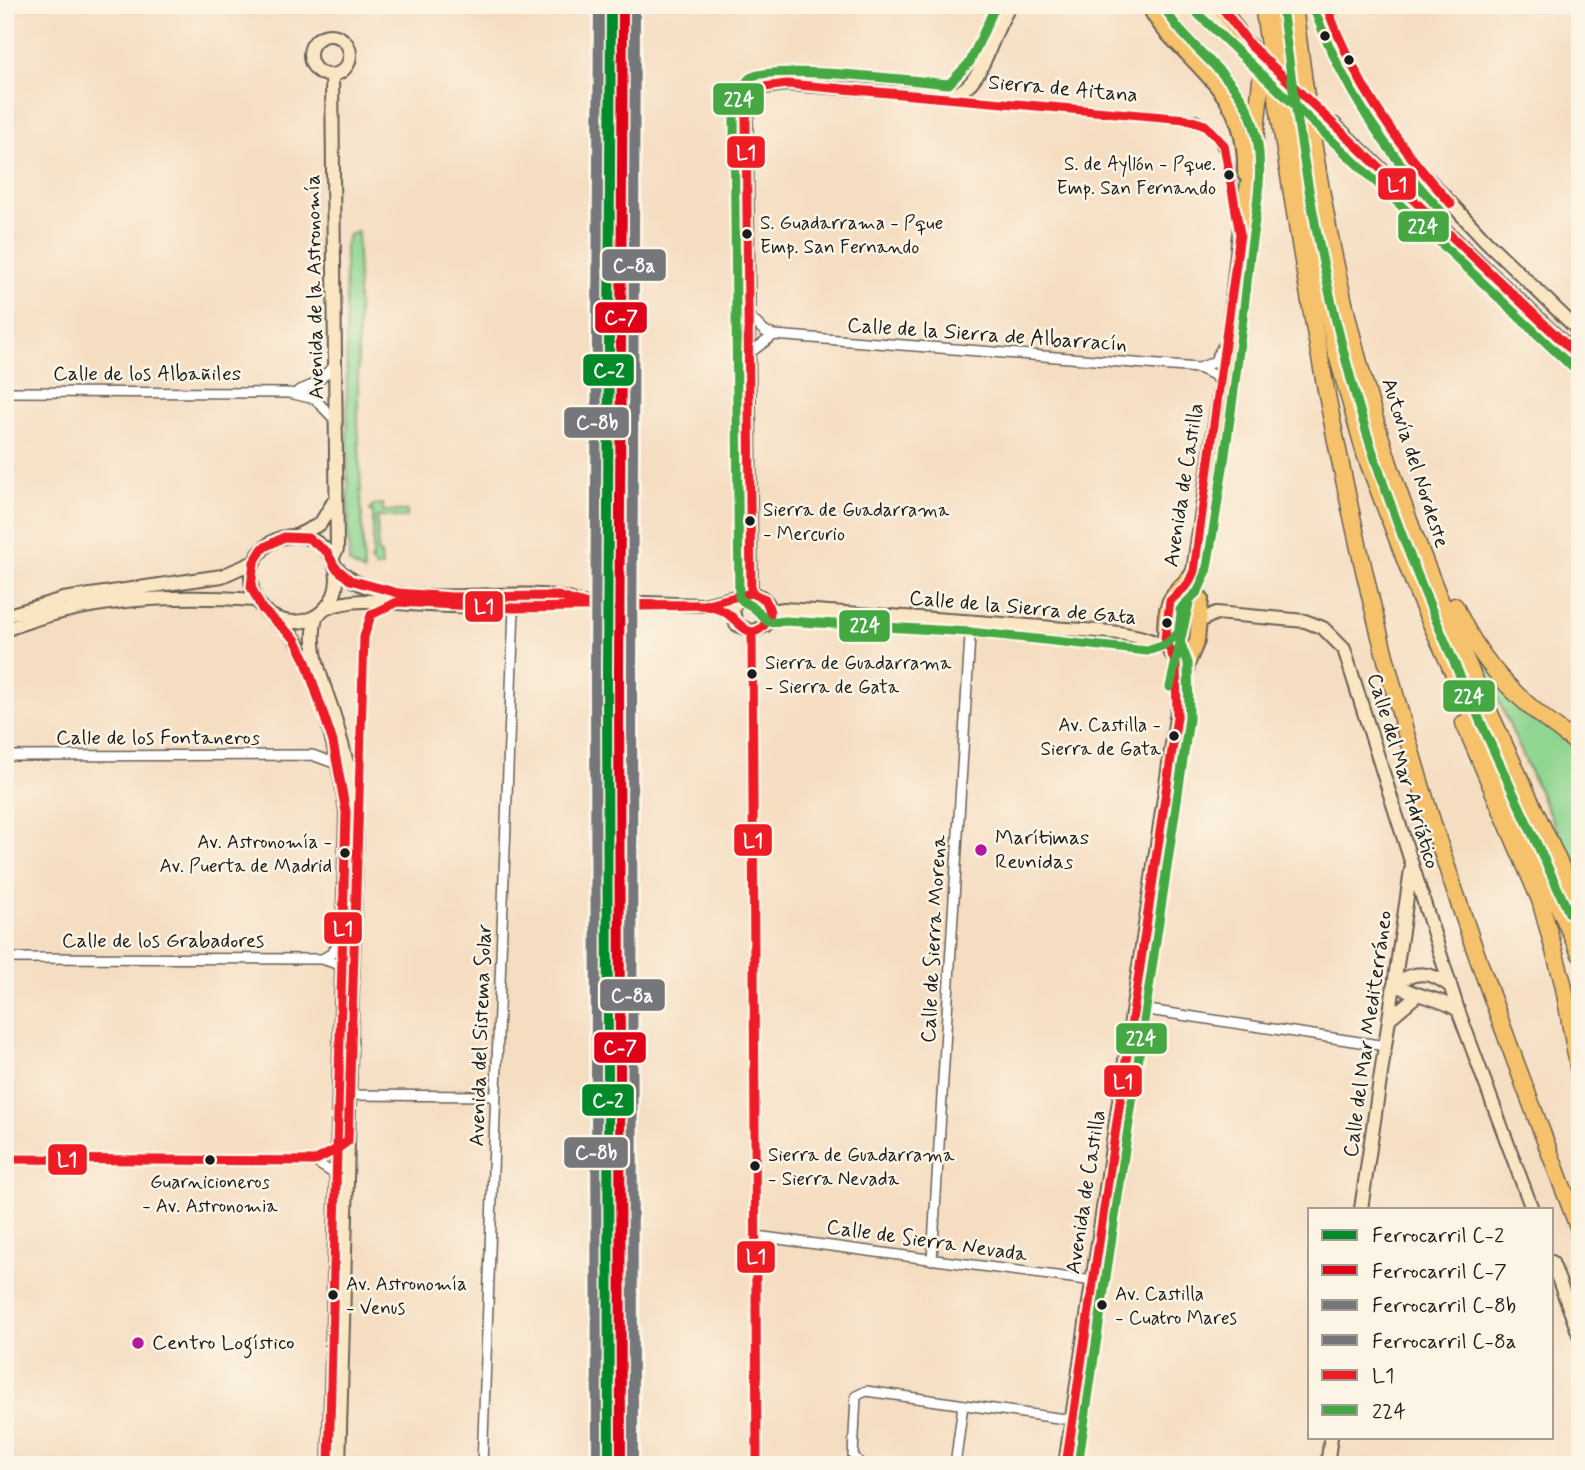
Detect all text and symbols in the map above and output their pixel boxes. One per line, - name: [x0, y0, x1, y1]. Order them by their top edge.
- unlabelled marker: [1318, 29, 1332, 43]
- unlabelled marker: [1342, 53, 1356, 67]
- street label: Sierra de Aitana: [987, 69, 1139, 109]
- line badge: 224: [712, 82, 765, 116]
- text: 224: [724, 88, 755, 113]
- line badge: L1: [726, 135, 766, 169]
- text: L1: [736, 141, 756, 166]
- place label: S. de Ayllón - Pque. Emp. San Fernando: [1057, 152, 1216, 201]
- line badge: L1: [1377, 167, 1417, 201]
- marker: S. de Ayllón - Pque. Emp. San Fernando: [1222, 168, 1236, 182]
- text: L1: [1387, 173, 1407, 198]
- street label: Avenida de la Astronomía: [299, 174, 331, 400]
- line badge: 224: [1397, 210, 1450, 243]
- place label: S. Guadarrama - Pque Emp. San Fernando: [760, 211, 943, 260]
- text: 224: [1408, 215, 1439, 240]
- marker: S. Guadarrama - Pque Emp. San Fernando: [740, 227, 754, 241]
- line badge: C-8a: [601, 248, 667, 282]
- text: C-8a: [613, 254, 655, 279]
- line badge: C-7: [594, 301, 648, 334]
- text: C-7: [604, 306, 638, 331]
- street label: Calle de la Sierra de Albarracín: [846, 311, 1128, 359]
- line badge: C-2: [582, 353, 635, 387]
- text: C-2: [593, 359, 625, 384]
- street label: Calle de los Albañiles: [53, 360, 241, 388]
- street label: Autovía del Nordeste: [1374, 374, 1456, 552]
- street label: Avenida de Castilla: [1157, 401, 1211, 569]
- line badge: C-8b: [563, 406, 630, 439]
- text: C-8b: [576, 411, 618, 436]
- place label: Sierra de Guadarrama - Mercurio: [763, 498, 950, 547]
- marker: Sierra de Guadarrama - Mercurio: [743, 514, 757, 528]
- street label: Calle de la Sierra de Gata: [908, 584, 1138, 632]
- line badge: L1: [464, 590, 504, 623]
- text: L1: [474, 595, 494, 620]
- line badge: 224: [838, 609, 891, 643]
- text: 224: [850, 614, 881, 639]
- unlabelled marker: [1160, 616, 1174, 630]
- place label: Sierra de Guadarrama - Sierra de Gata: [765, 651, 952, 700]
- marker: Sierra de Guadarrama - Sierra de Gata: [745, 667, 759, 681]
- street label: Calle del Mar Adriático: [1360, 670, 1446, 872]
- line badge: 224: [1442, 679, 1496, 713]
- text: 224: [1454, 685, 1485, 710]
- place label: Av. Castilla - Sierra de Gata: [1041, 713, 1162, 762]
- street label: Calle de los Fontaneros: [56, 724, 260, 752]
- marker: Av. Castilla - Sierra de Gata: [1167, 729, 1181, 743]
- line badge: L1: [733, 823, 773, 857]
- place label: Marítimas Reunidas: [995, 824, 1089, 876]
- text: L1: [743, 829, 763, 854]
- place label: Av. Astronomía - Av. Puerta de Madrid: [160, 830, 332, 879]
- street label: Calle de Sierra Morena: [915, 834, 953, 1044]
- marker: Marítimas Reunidas: [973, 842, 989, 858]
- marker: Av. Astronomía - Av. Puerta de Madrid: [338, 846, 352, 860]
- street label: Calle del Mar Mediterráneo: [1337, 909, 1399, 1159]
- line badge: L1: [323, 911, 363, 945]
- text: L1: [333, 917, 353, 942]
- street label: Avenida del Sistema Solar: [463, 923, 499, 1147]
- street label: Calle de los Grabadores: [62, 927, 264, 955]
- line badge: C-8a: [599, 978, 666, 1012]
- text: C-8a: [611, 984, 653, 1009]
- line badge: 224: [1115, 1022, 1168, 1055]
- text: 224: [1126, 1027, 1157, 1052]
- line badge: C-7: [593, 1031, 647, 1064]
- text: C-7: [603, 1036, 637, 1061]
- line badge: L1: [1103, 1064, 1143, 1098]
- text: L1: [1113, 1070, 1133, 1095]
- line badge: C-2: [581, 1083, 635, 1117]
- text: C-2: [592, 1089, 624, 1114]
- street label: Avenida de Castilla: [1059, 1108, 1113, 1276]
- line badge: C-8b: [563, 1136, 629, 1169]
- text: C-8b: [575, 1141, 617, 1166]
- line badge: L1: [47, 1143, 88, 1176]
- place label: Sierra de Guadarrama - Sierra Nevada: [768, 1143, 955, 1192]
- text: L1: [57, 1148, 77, 1173]
- marker: Guarnicioneros - Av. Astronomia: [203, 1153, 217, 1167]
- marker: Sierra de Guadarrama - Sierra Nevada: [748, 1159, 762, 1173]
- place label: Guarnicioneros - Av. Astronomia: [142, 1170, 278, 1219]
- legend: [1308, 1208, 1554, 1438]
- street label: Calle de Sierra Nevada: [825, 1213, 1030, 1269]
- text: Ferrocarril C-2: [1372, 1222, 1504, 1250]
- line badge: L1: [736, 1240, 776, 1274]
- text: L1: [746, 1245, 766, 1270]
- text: Ferrocarril C-7: [1372, 1258, 1507, 1286]
- place label: Av. Astronomía - Venus: [346, 1272, 467, 1321]
- place label: Av. Castilla - Cuatro Mares: [1115, 1282, 1237, 1331]
- marker: Av. Astronomía - Venus: [326, 1288, 340, 1302]
- text: Ferrocarril C-8b: [1372, 1292, 1516, 1320]
- marker: Av. Castilla - Cuatro Mares: [1095, 1298, 1109, 1312]
- text: Ferrocarril C-8a: [1372, 1328, 1517, 1356]
- place label: Centro Logístico: [152, 1329, 295, 1359]
- marker: Centro Logístico: [130, 1335, 146, 1351]
- text: L1: [1372, 1362, 1394, 1390]
- text: 224: [1372, 1398, 1406, 1426]

